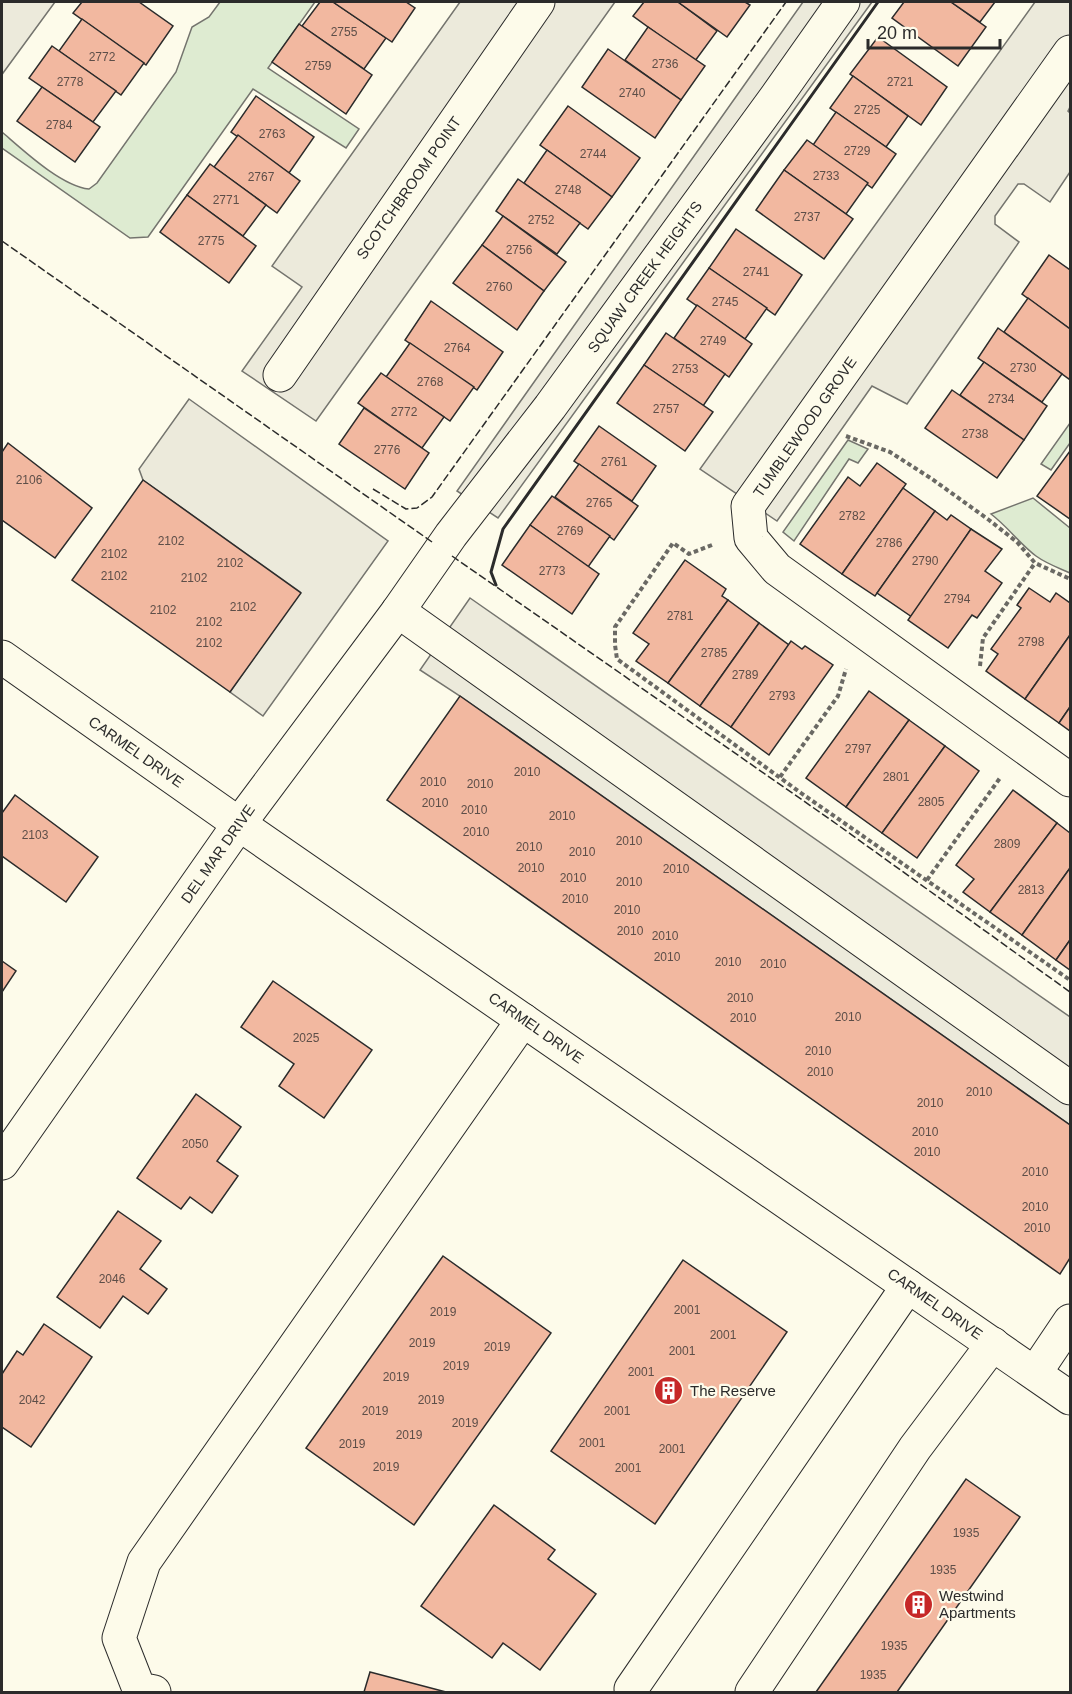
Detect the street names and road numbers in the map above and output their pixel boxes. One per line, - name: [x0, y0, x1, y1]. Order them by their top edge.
- street label: SCOTCHBROOM POINT: [353, 113, 464, 262]
- street label: SQUAW CREEK HEIGHTS: [584, 198, 705, 356]
- street label: TUMBLEWOOD GROVE: [750, 353, 860, 500]
- street label: CARMEL DRIVE: [86, 713, 187, 791]
- street label: DEL MAR DRIVE: [177, 801, 258, 906]
- street label: CARMEL DRIVE: [486, 989, 587, 1067]
- street label: CARMEL DRIVE: [885, 1265, 986, 1343]

